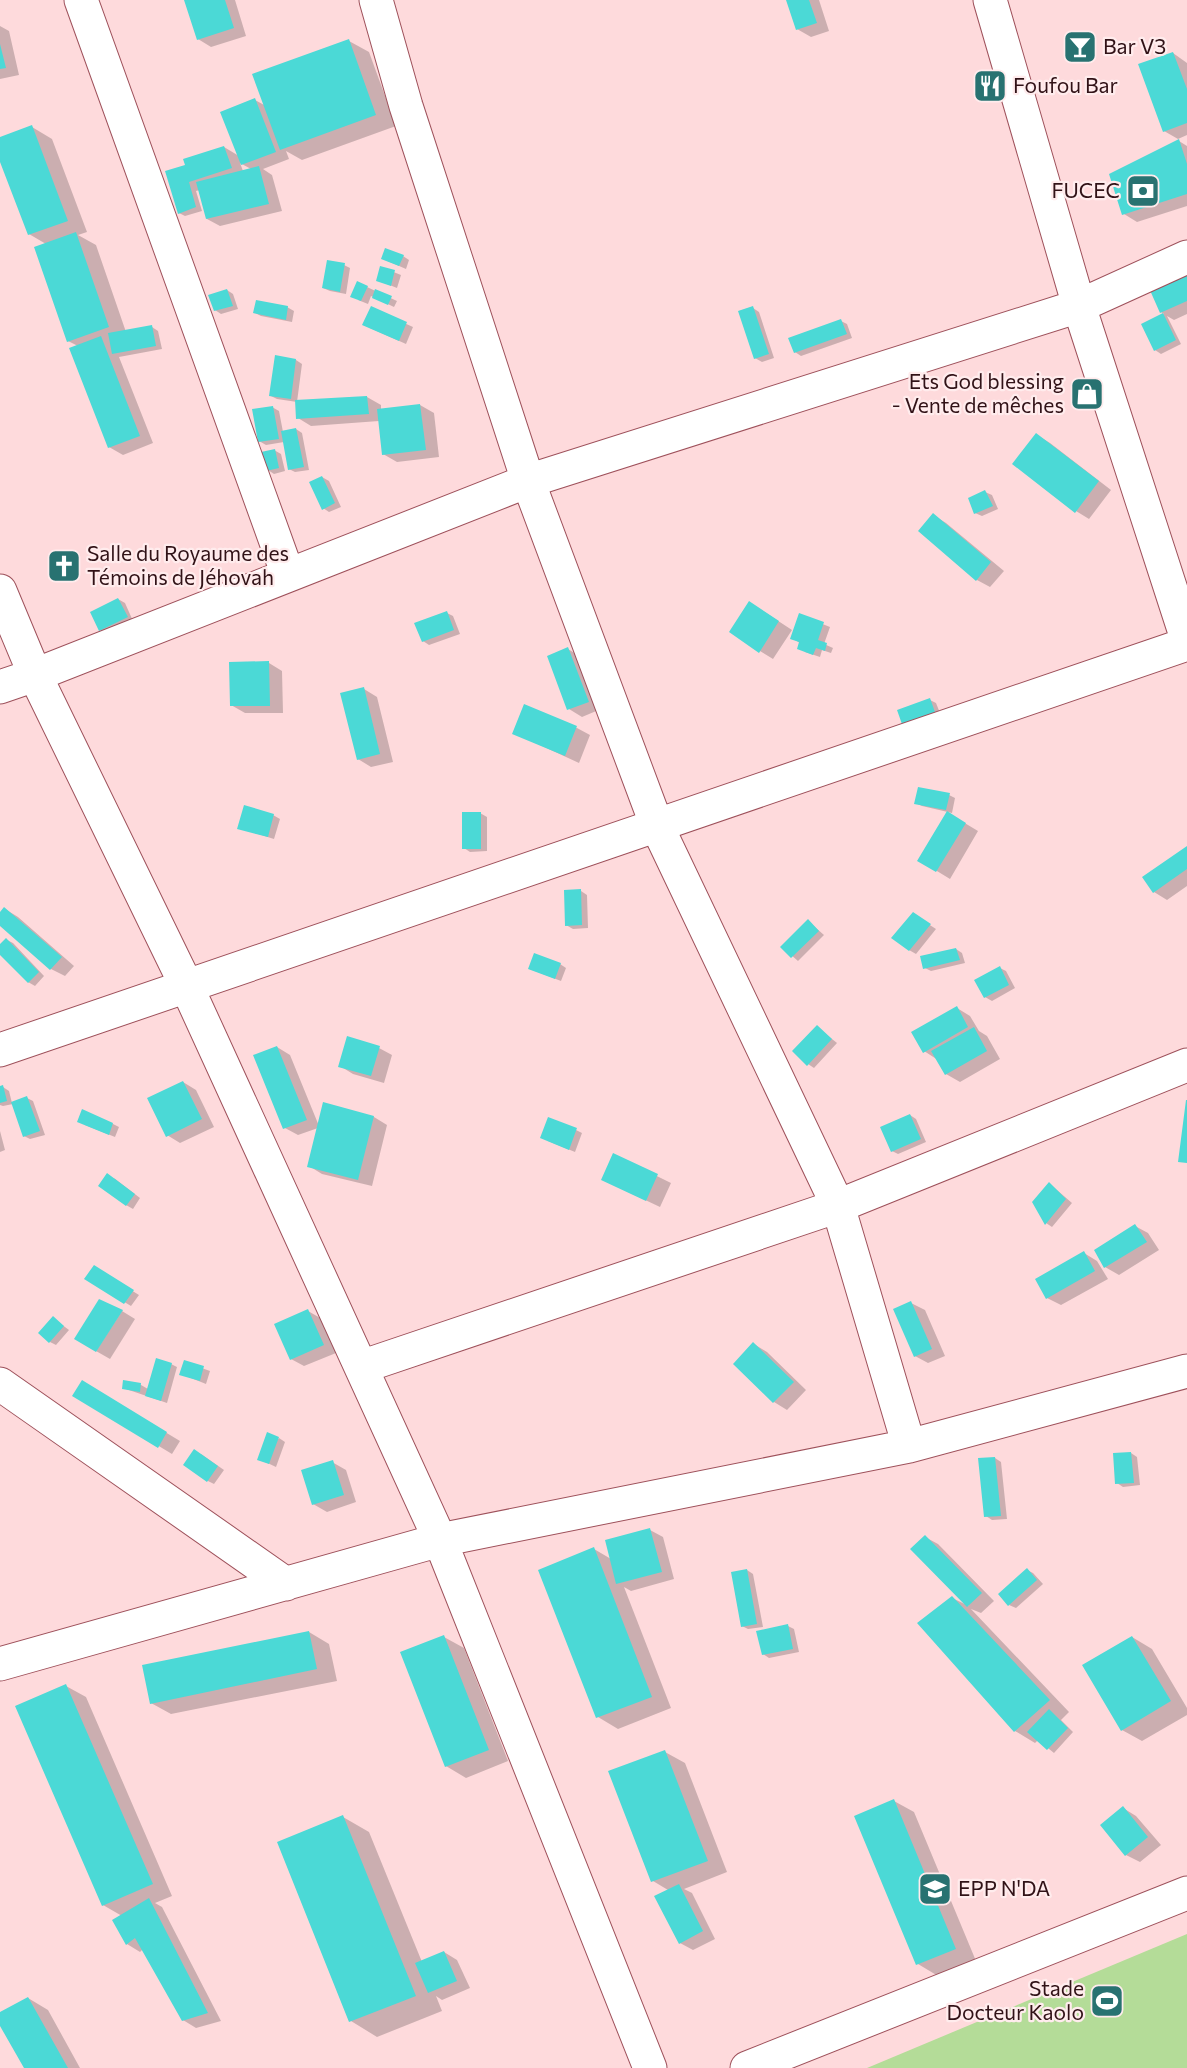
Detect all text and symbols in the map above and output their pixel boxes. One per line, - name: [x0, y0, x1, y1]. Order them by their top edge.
- bar icon: Bar V3: [1062, 29, 1098, 65]
- place label: Bar V3: [1103, 33, 1166, 58]
- restaurant icon: Foufou Bar: [972, 68, 1008, 104]
- place label: Foufou Bar: [1013, 72, 1118, 97]
- bank icon: FUCEC: [1125, 173, 1161, 209]
- place label: FUCEC: [1051, 177, 1120, 202]
- place label: Ets God blessing - Vente de mêches: [892, 368, 1064, 417]
- shop icon: Ets God blessing - Vente de mêches: [1069, 376, 1105, 412]
- place label: Salle du Royaume des Témoins de Jéhovah: [87, 540, 289, 589]
- church icon: Salle du Royaume des Témoins de Jéhovah: [46, 548, 82, 584]
- school or university icon: EPP N'DA: [917, 1871, 953, 1907]
- place label: EPP N'DA: [958, 1875, 1050, 1900]
- place label: Stade Docteur Kaolo: [946, 1975, 1084, 2024]
- sports icon: Stade Docteur Kaolo: [1089, 1983, 1125, 2019]

